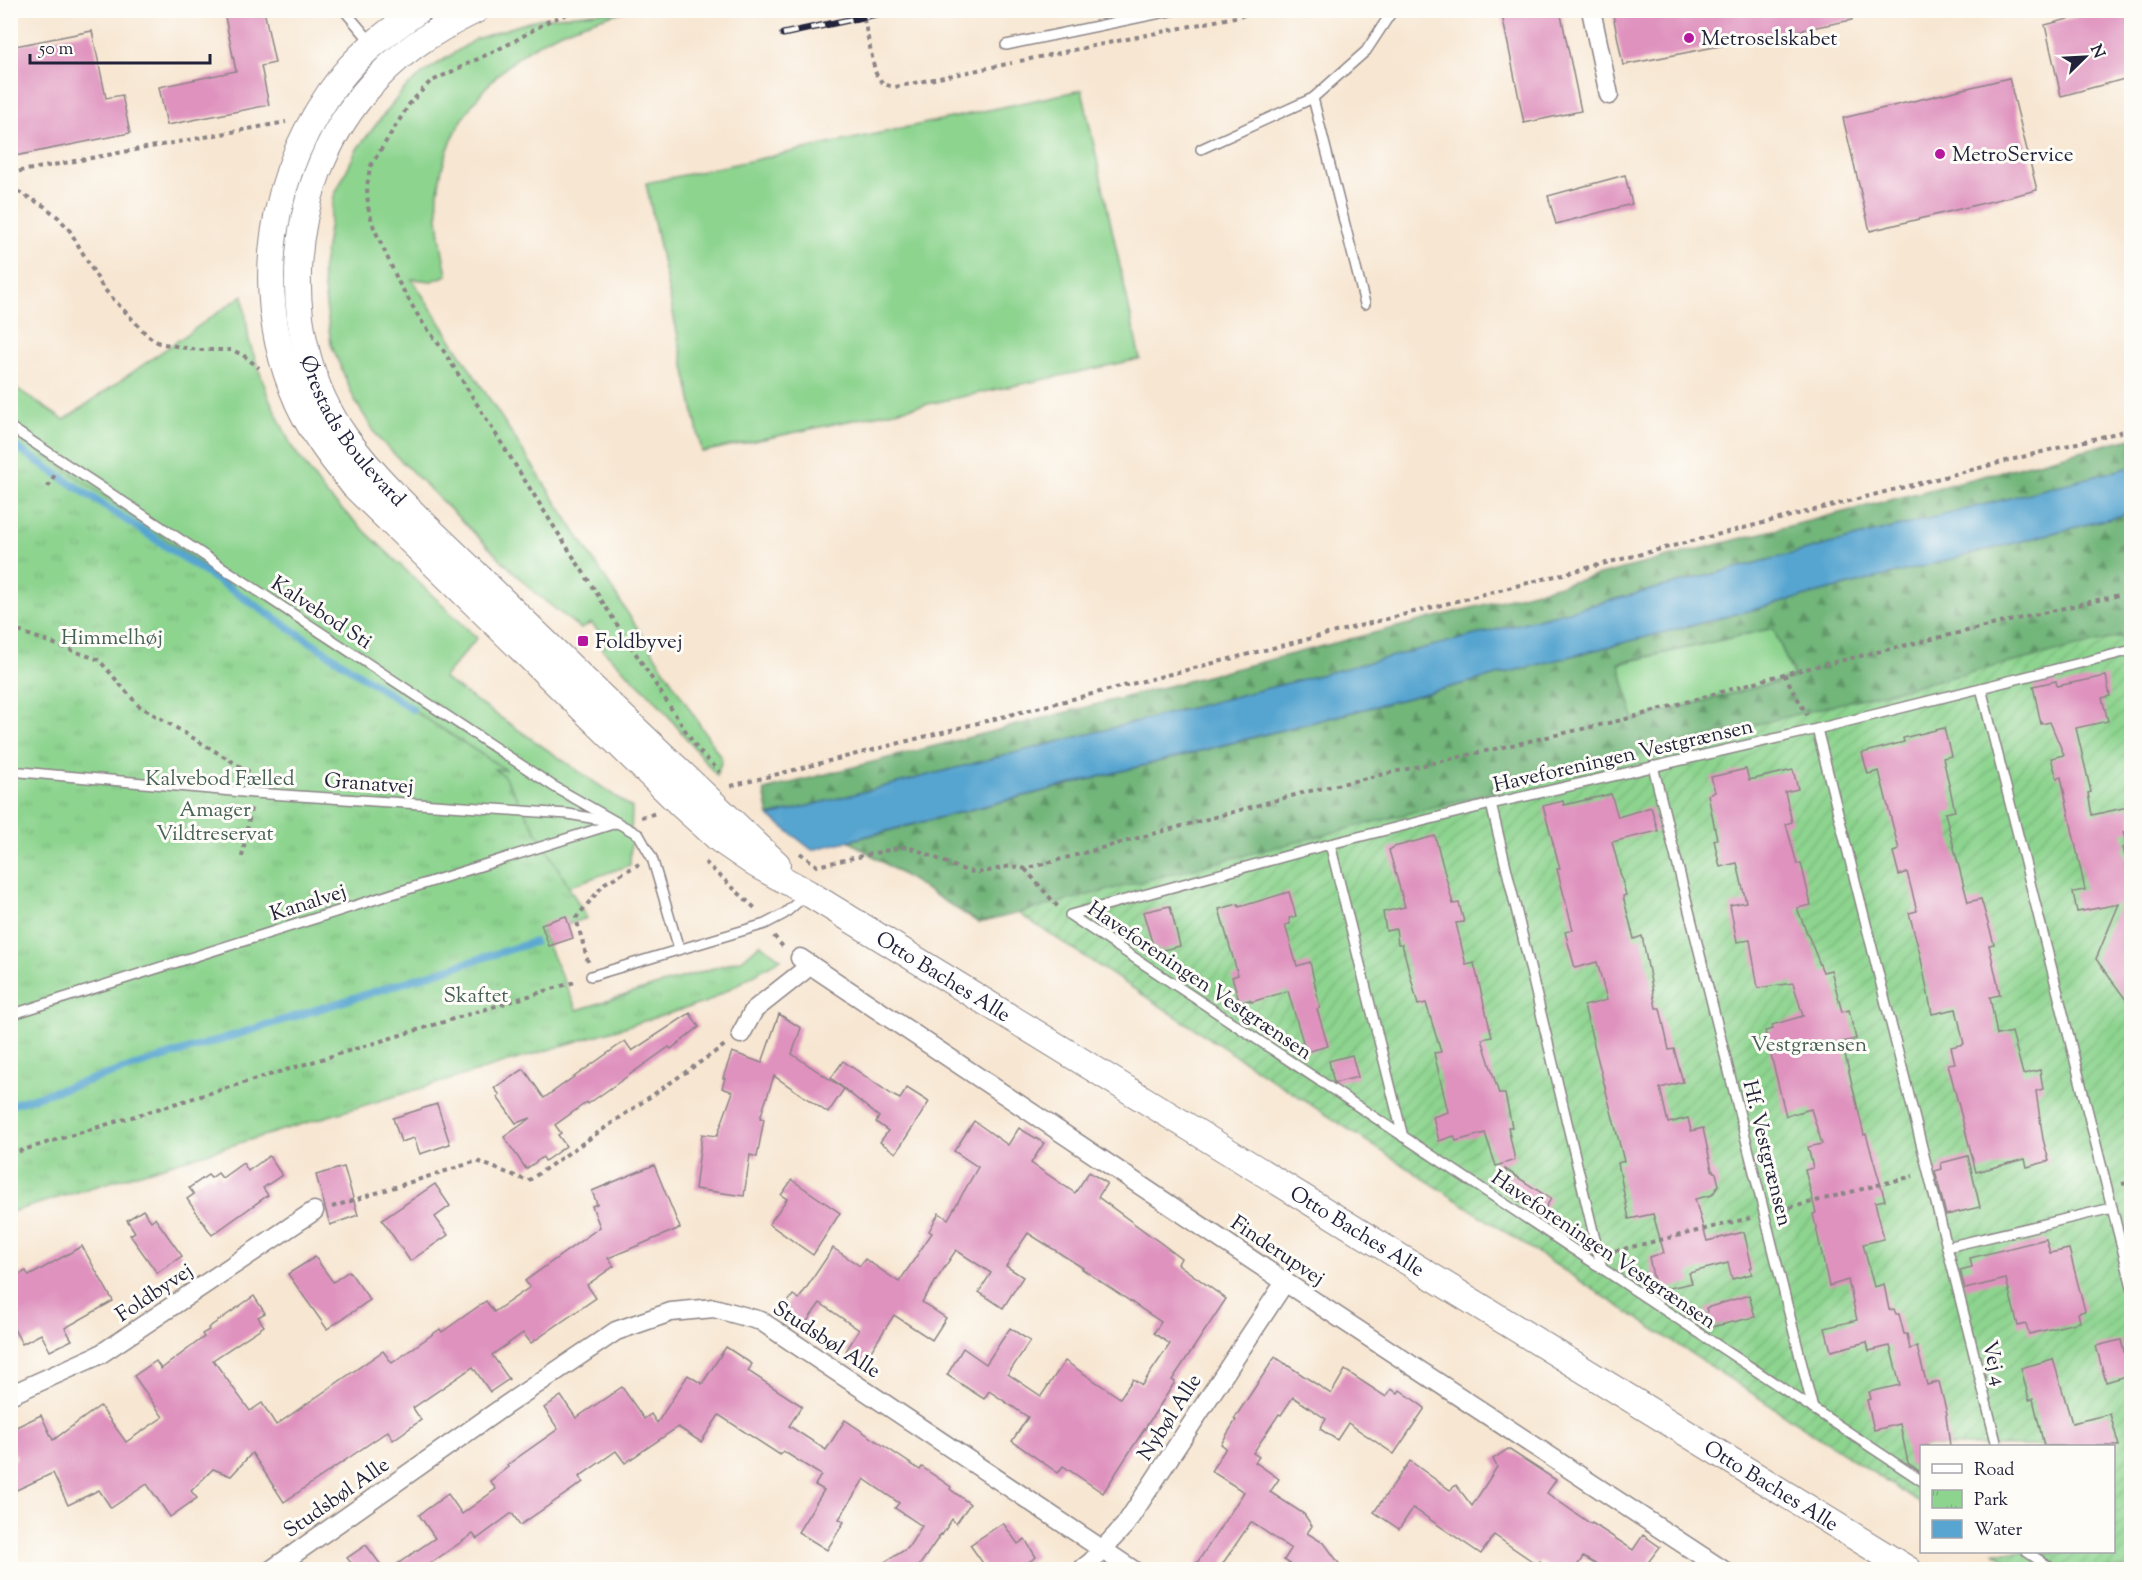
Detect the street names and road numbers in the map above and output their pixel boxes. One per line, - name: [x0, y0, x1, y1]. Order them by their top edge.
- street label: Ørestads Boulevard: [291, 352, 412, 515]
- street label: Kalvebod Sti: [264, 570, 378, 658]
- street label: Haveforeningen Vestgrænsen: [1491, 712, 1756, 801]
- street label: Granatvej: [323, 767, 415, 803]
- street label: Kanalvej: [267, 878, 351, 930]
- street label: Haveforeningen Vestgrænsen: [1080, 895, 1317, 1068]
- street label: Otto Baches Alle: [869, 925, 1016, 1031]
- street label: Hf. Vestgrænsen: [1733, 1077, 1799, 1230]
- street label: Haveforeningen Vestgrænsen: [1484, 1164, 1721, 1337]
- street label: Otto Baches Alle: [1283, 1180, 1430, 1286]
- street label: Finderupvej: [1224, 1209, 1330, 1294]
- street label: Foldbyvej: [110, 1257, 200, 1331]
- street label: Studsbøl Alle: [766, 1295, 886, 1387]
- street label: Vej 4: [1973, 1338, 2013, 1389]
- street label: Nybøl Alle: [1131, 1369, 1210, 1468]
- street label: Otto Baches Alle: [1697, 1434, 1844, 1540]
- street label: Studsbøl Alle: [278, 1451, 396, 1546]

